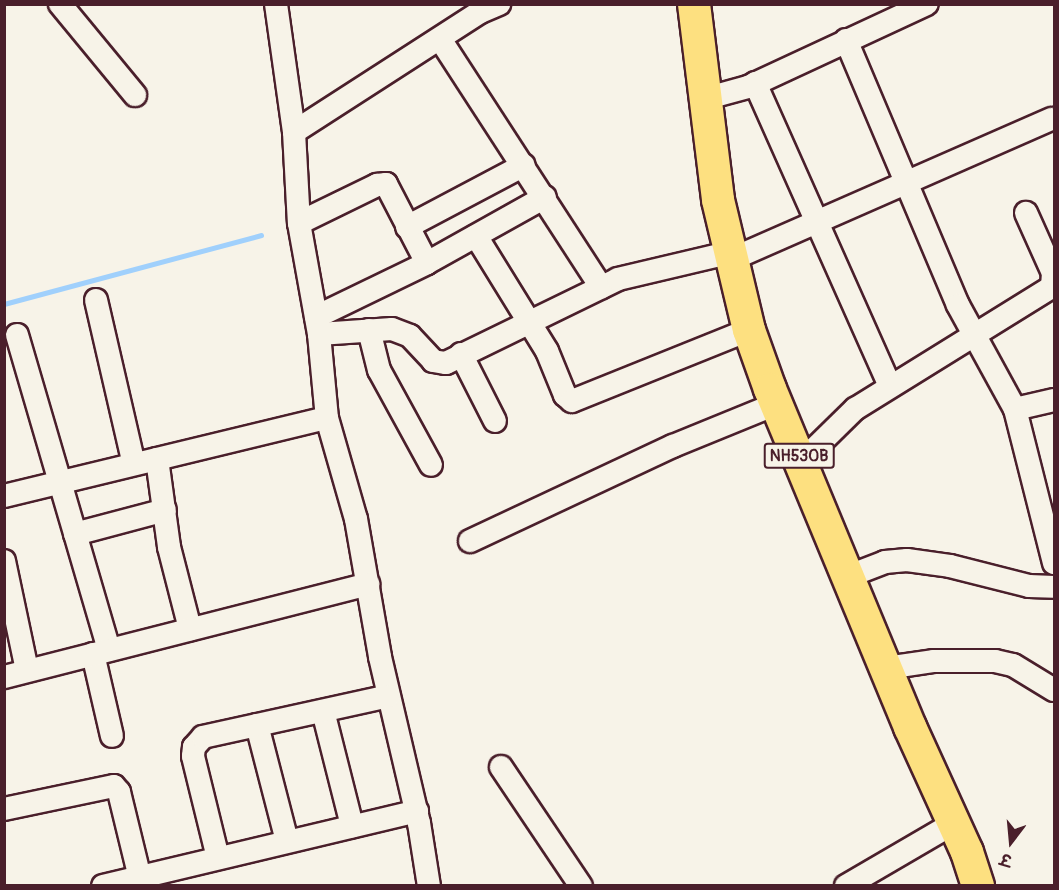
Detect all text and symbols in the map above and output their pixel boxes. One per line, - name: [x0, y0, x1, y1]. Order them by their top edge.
- road number: NH530B: [763, 443, 835, 469]
- north arrow: [981, 812, 1041, 872]
- text: उ: [998, 848, 1014, 870]

